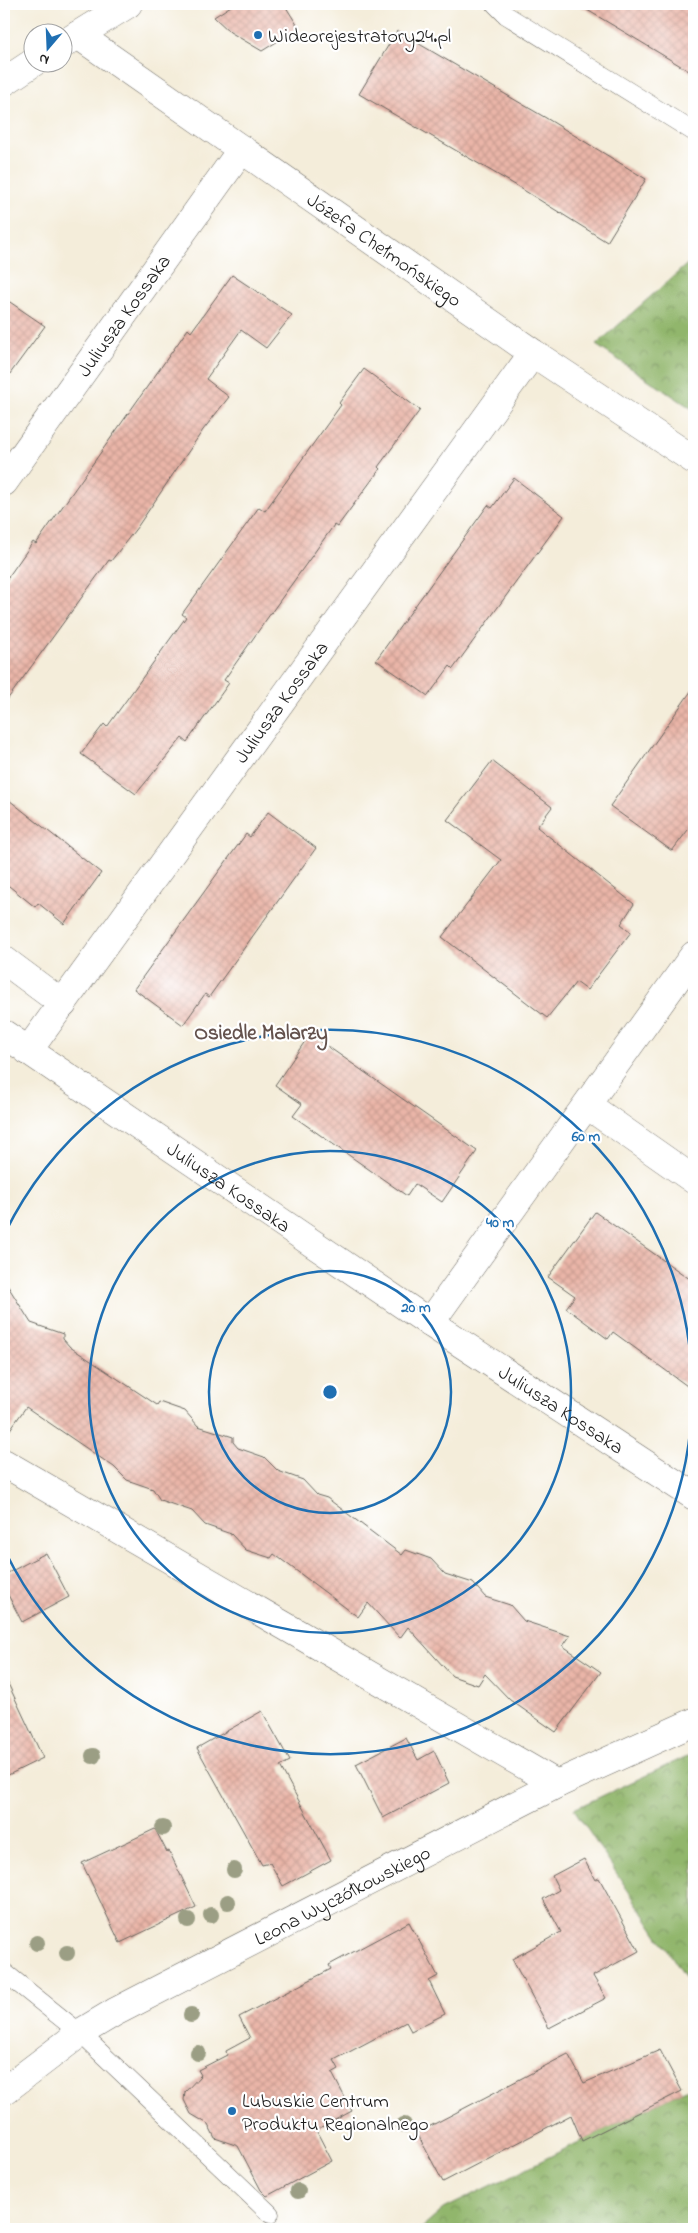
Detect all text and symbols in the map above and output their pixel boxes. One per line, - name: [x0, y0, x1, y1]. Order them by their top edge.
- north arrow: [22, 22, 72, 72]
- place label: Wideorejestratory24.pl: [268, 23, 451, 52]
- marker: Wideorejestratory24.pl: [252, 29, 264, 41]
- text: N: [36, 47, 52, 70]
- street label: Józefa Chełmońskiego: [300, 187, 467, 316]
- street label: Juliusza Kossaka: [71, 249, 179, 384]
- street label: Juliusza Kossaka: [228, 636, 337, 770]
- district label: Osiedle Malarzy: [194, 1019, 328, 1051]
- text: 60 m: [571, 1126, 601, 1148]
- street label: Juliusza Kossaka: [160, 1136, 296, 1241]
- text: 40 m: [485, 1212, 514, 1234]
- text: 20 m: [400, 1297, 431, 1319]
- street label: Juliusza Kossaka: [492, 1359, 629, 1463]
- centre of rings: [321, 1383, 339, 1401]
- street label: Leona Wyczółkowskiego: [250, 1840, 436, 1955]
- place label: Lubuskie Centrum Produktu Regionalnego: [242, 2088, 429, 2141]
- marker: Lubuskie Centrum Produktu Regionalnego: [226, 2105, 238, 2117]

